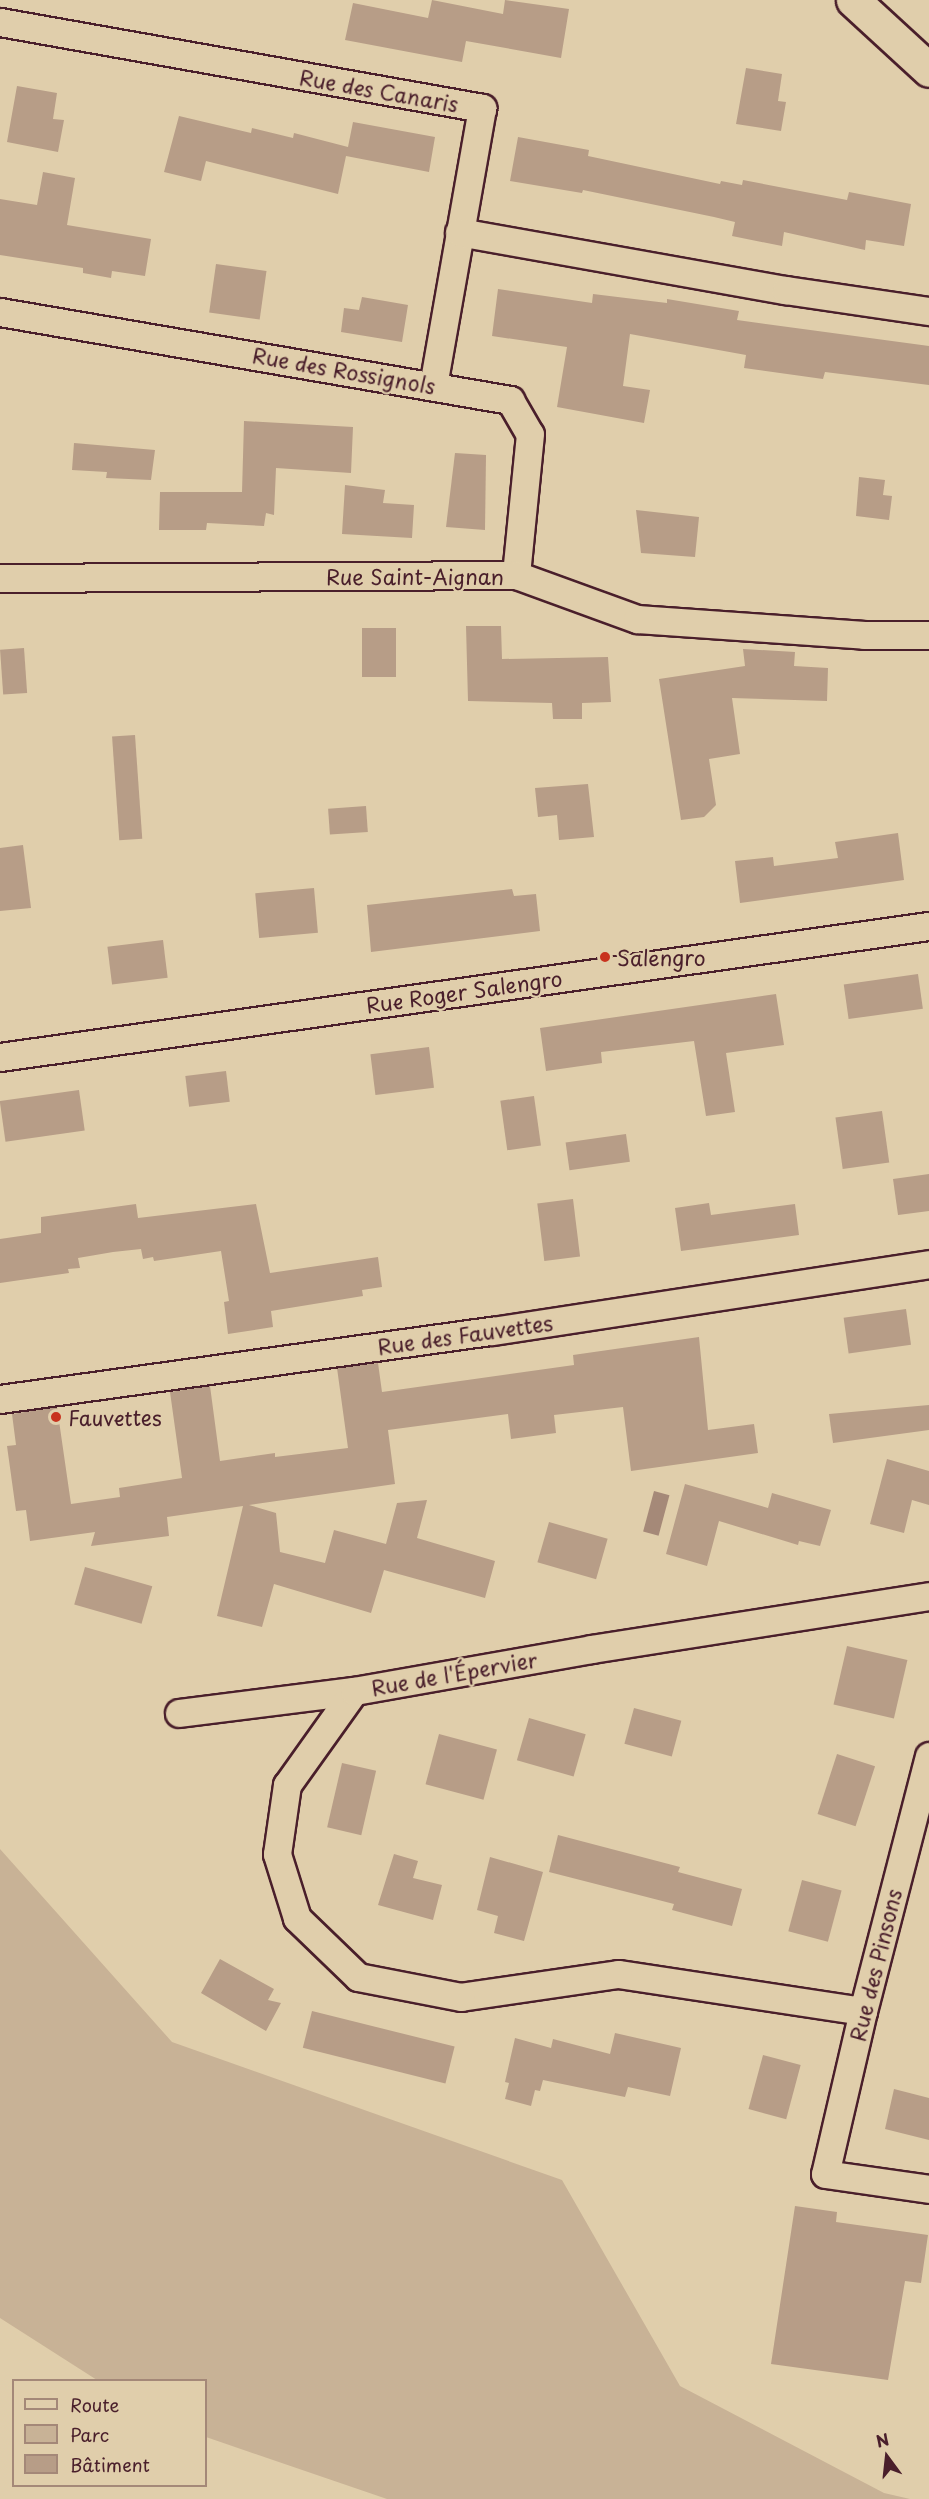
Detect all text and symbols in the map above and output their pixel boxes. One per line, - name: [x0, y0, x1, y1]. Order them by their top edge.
- street label: Rue des Canaris: [296, 63, 462, 117]
- street label: Rue des Rossignols: [249, 341, 439, 399]
- street label: Rue Saint-Aignan: [325, 563, 505, 589]
- place label: Salengro: [617, 944, 706, 970]
- marker: Salengro: [598, 950, 612, 964]
- street label: Rue Roger Salengro: [363, 965, 565, 1017]
- street label: Rue des Fauvettes: [375, 1309, 555, 1359]
- place label: Fauvettes: [68, 1404, 162, 1430]
- marker: Fauvettes: [49, 1410, 63, 1424]
- street label: Rue de l'Épervier: [368, 1646, 540, 1700]
- street label: Rue des Pinsons: [843, 1884, 907, 2046]
- legend: [12, 2379, 207, 2487]
- text: Route: [70, 2391, 119, 2418]
- text: Parc: [70, 2421, 109, 2448]
- text: N: [873, 2426, 892, 2453]
- north arrow: [857, 2427, 917, 2487]
- text: Bâtiment: [70, 2451, 150, 2478]

